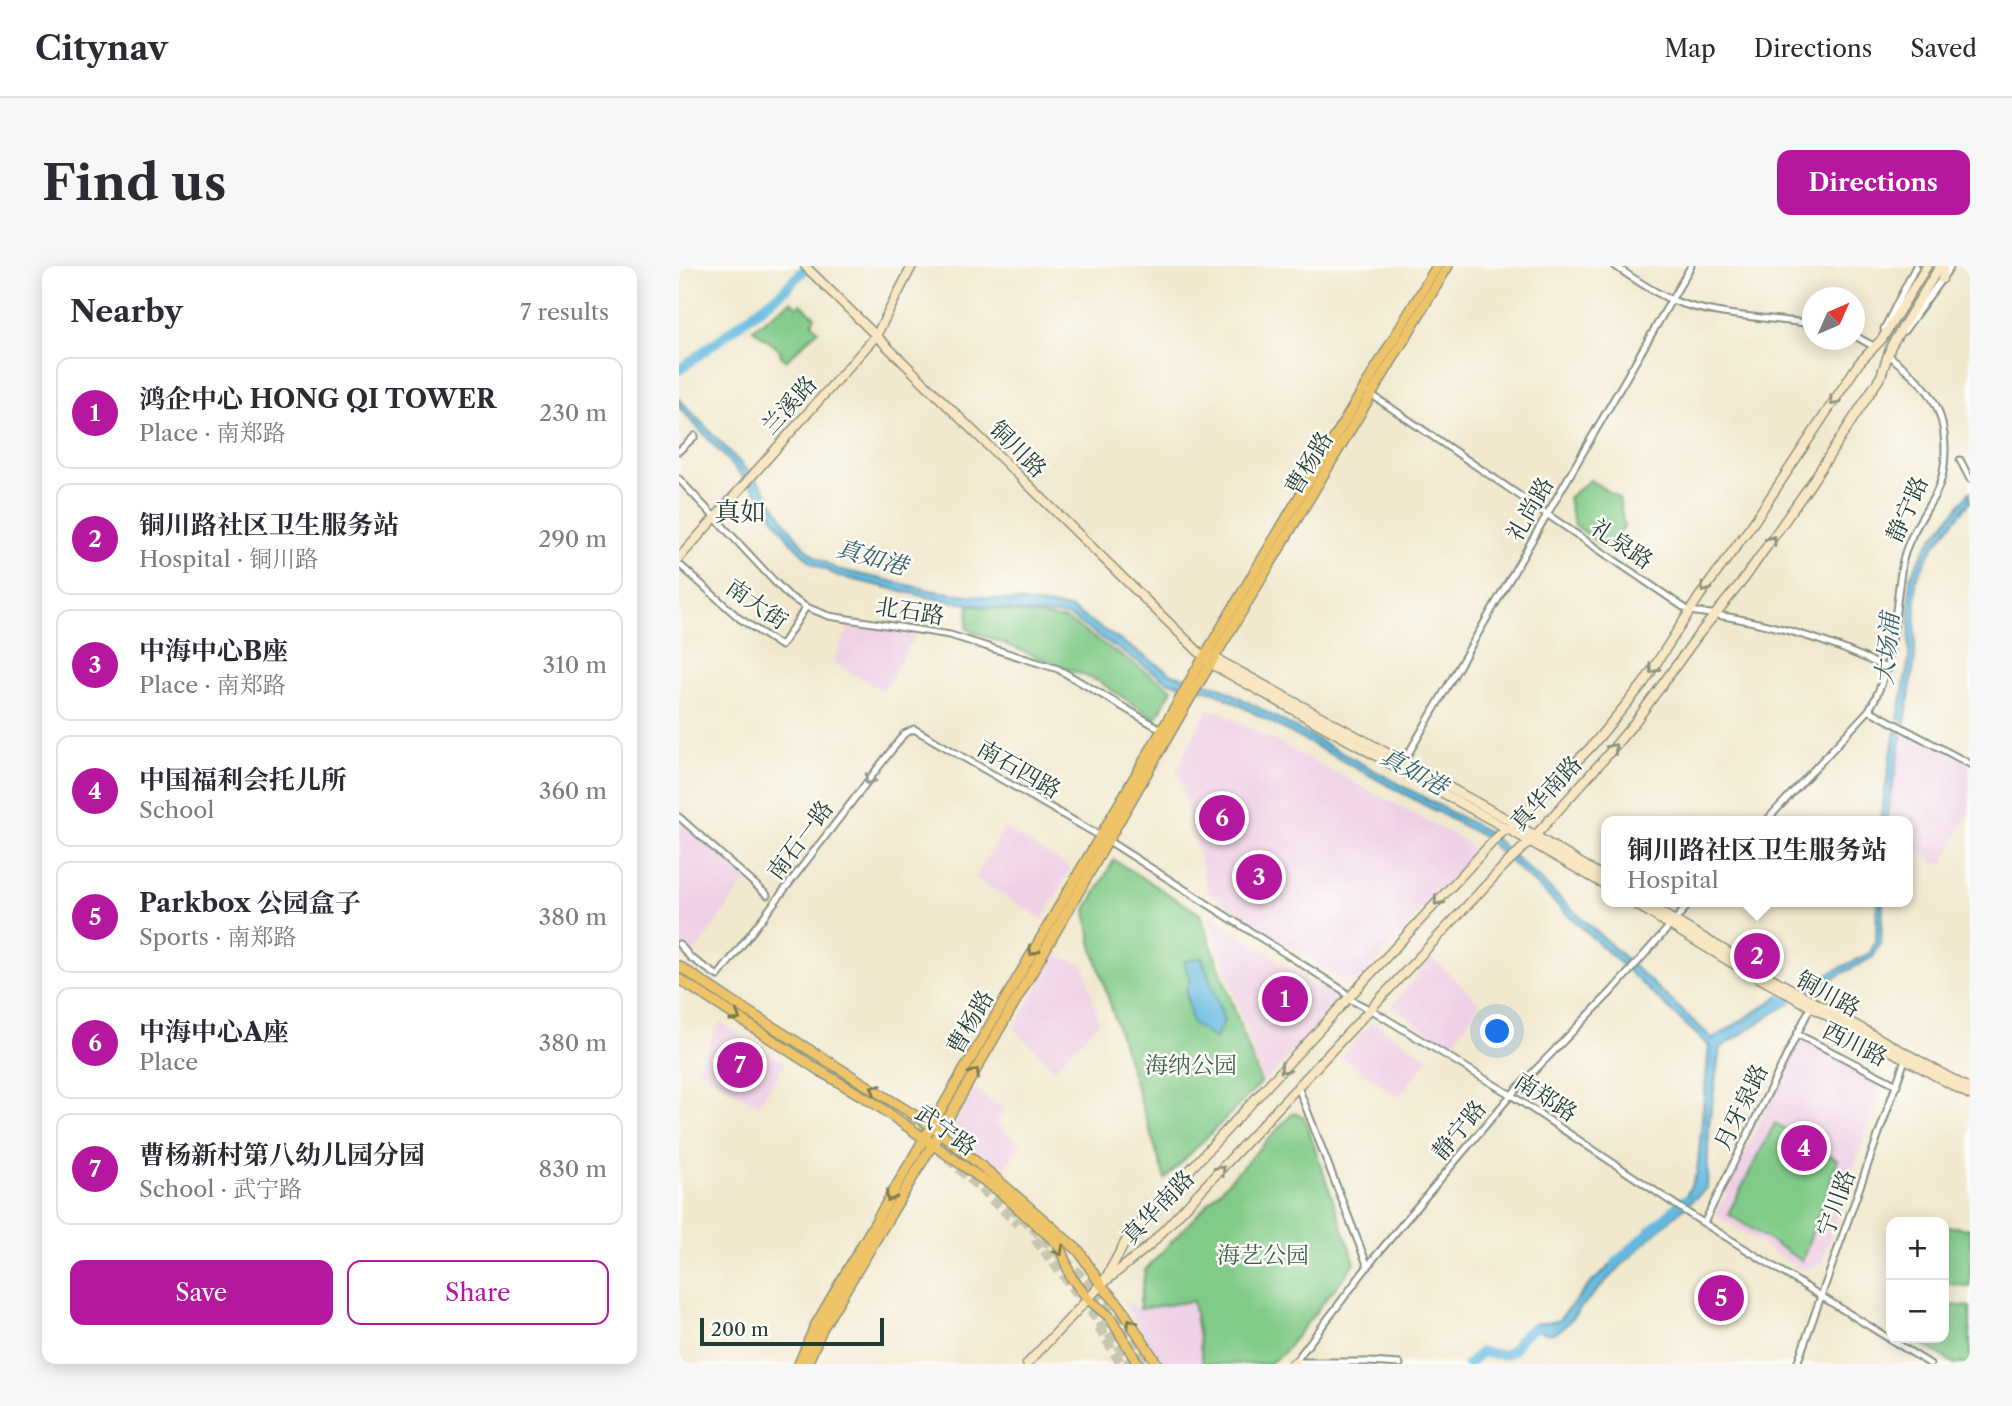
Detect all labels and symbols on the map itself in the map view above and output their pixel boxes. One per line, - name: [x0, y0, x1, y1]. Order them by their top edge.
- north arrow: [1802, 287, 1865, 350]
- street label: 兰溪路: [756, 370, 822, 440]
- one-way arrow: [1830, 393, 1843, 406]
- street label: 铜川路: [984, 415, 1052, 483]
- street label: 曹杨路: [1279, 426, 1339, 500]
- street label: 礼尚路: [1501, 472, 1559, 546]
- street label: 静宁路: [1880, 472, 1934, 546]
- district label: 真如: [714, 496, 766, 528]
- street label: 礼泉路: [1586, 513, 1658, 575]
- water label: 真如港: [833, 533, 913, 582]
- one-way arrow: [1764, 535, 1776, 548]
- street label: 南大街: [721, 573, 793, 635]
- one-way arrow: [1701, 581, 1713, 593]
- street label: 北石路: [874, 592, 946, 630]
- water label: 大场浦: [1869, 608, 1905, 686]
- one-way arrow: [1648, 661, 1661, 674]
- street label: 南石四路: [972, 734, 1066, 804]
- water label: 真如港: [1375, 741, 1455, 803]
- one-way arrow: [1604, 744, 1617, 756]
- street label: 真华南路: [1504, 750, 1588, 836]
- one-way arrow: [864, 772, 877, 784]
- pin: 6: [1199, 792, 1245, 844]
- street label: 南石一路: [761, 795, 839, 885]
- pin: 3: [1236, 851, 1282, 903]
- one-way arrow: [1434, 893, 1446, 906]
- pin: 2: [1734, 930, 1780, 982]
- one-way arrow: [1028, 944, 1041, 956]
- street label: 铜川路: [1791, 965, 1865, 1023]
- pin: 1: [1262, 973, 1308, 1025]
- street label: 曹杨路: [941, 985, 999, 1059]
- one-way arrow: [728, 1009, 741, 1022]
- your location: [1480, 1014, 1514, 1048]
- street label: 西川路: [1818, 1016, 1892, 1072]
- pin: 7: [717, 1039, 763, 1091]
- park label: 海纳公园: [1145, 1051, 1237, 1079]
- street label: 月牙泉路: [1708, 1060, 1774, 1154]
- one-way arrow: [1280, 1061, 1293, 1074]
- street label: 南郑路: [1509, 1066, 1583, 1128]
- one-way arrow: [966, 1068, 979, 1081]
- one-way arrow: [870, 1085, 883, 1098]
- street label: 静宁路: [1426, 1095, 1492, 1165]
- street label: 武宁路: [910, 1098, 982, 1162]
- pin: 4: [1781, 1122, 1827, 1174]
- street label: 真华南路: [1116, 1164, 1200, 1250]
- one-way arrow: [1212, 1165, 1225, 1178]
- street label: 宁川路: [1811, 1166, 1861, 1240]
- one-way arrow: [885, 1190, 898, 1202]
- park label: 海艺公园: [1217, 1241, 1309, 1269]
- one-way arrow: [1051, 1243, 1065, 1256]
- pin: 5: [1698, 1272, 1744, 1324]
- scale bar: [700, 1315, 884, 1347]
- one-way arrow: [1126, 1318, 1139, 1331]

